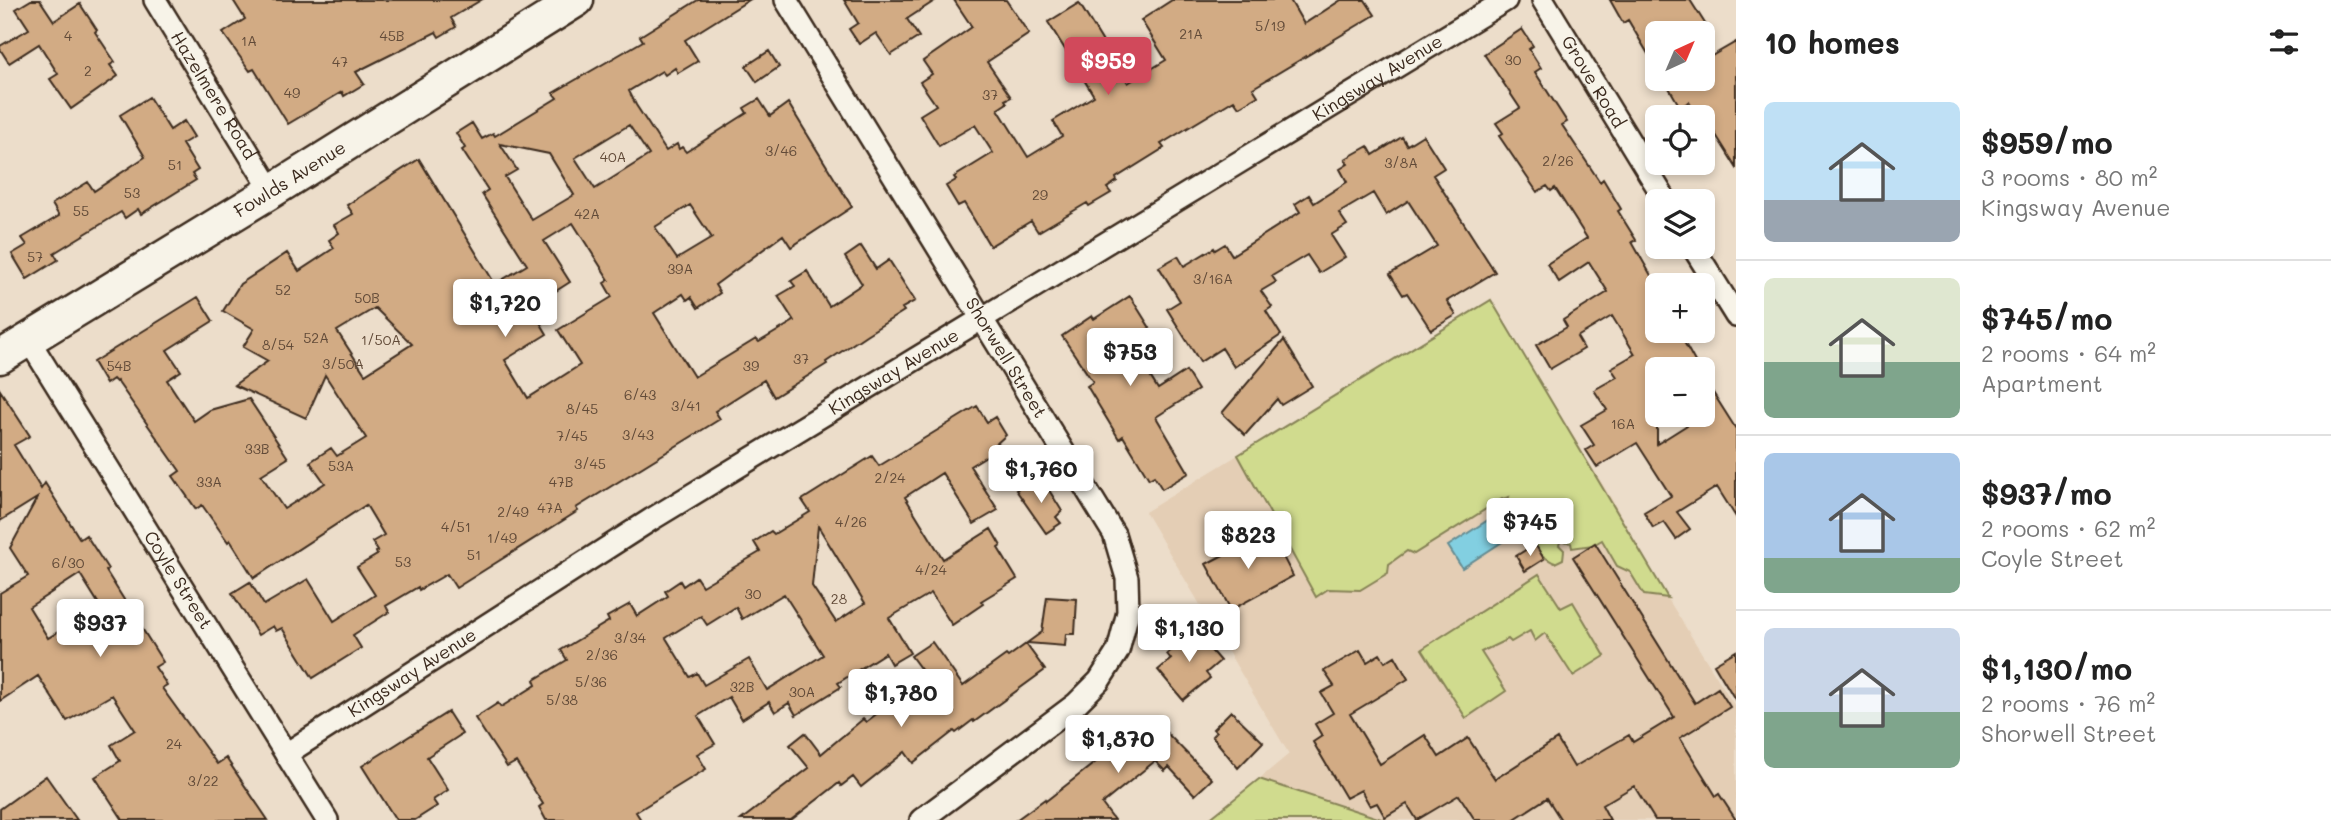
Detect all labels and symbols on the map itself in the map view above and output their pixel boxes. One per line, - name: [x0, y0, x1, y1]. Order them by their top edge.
- house number: 5/19: [1255, 16, 1285, 35]
- north arrow: [1645, 21, 1715, 91]
- house number: 21A: [1179, 24, 1203, 43]
- house number: 4: [64, 26, 73, 45]
- street label: Hazelmere Road: [166, 26, 263, 164]
- house number: 45B: [379, 26, 405, 45]
- street label: Kingsway Avenue: [1307, 28, 1447, 126]
- house number: 1A: [241, 31, 257, 50]
- street label: Grove Road: [1556, 31, 1631, 132]
- pin: $959: [1067, 38, 1149, 97]
- house number: 30: [1505, 50, 1522, 69]
- house number: 47: [332, 52, 348, 71]
- house number: 2: [84, 61, 92, 80]
- house number: 49: [284, 83, 300, 102]
- house number: 37: [982, 85, 998, 104]
- street label: Fowlds Avenue: [229, 135, 350, 222]
- house number: 3/46: [765, 141, 797, 160]
- house number: 40A: [600, 147, 626, 166]
- house number: 2/26: [1542, 151, 1574, 170]
- house number: 3/8A: [1384, 153, 1418, 172]
- house number: 51: [168, 155, 182, 174]
- house number: 53: [124, 183, 140, 202]
- house number: 29: [1032, 185, 1048, 204]
- house number: 55: [73, 201, 89, 220]
- house number: 42A: [574, 204, 600, 223]
- house number: 57: [27, 247, 43, 266]
- house number: 39A: [667, 259, 693, 278]
- house number: 3/16A: [1193, 269, 1233, 288]
- house number: 52: [275, 280, 291, 299]
- pin: $1,720: [448, 280, 562, 339]
- house number: 50B: [354, 288, 380, 307]
- street label: Shorwell Street: [961, 293, 1053, 422]
- street label: Kingsway Avenue: [824, 322, 963, 420]
- house number: 52A: [303, 328, 329, 347]
- pin: $753: [1089, 328, 1171, 388]
- house number: 1/50A: [361, 330, 401, 349]
- house number: 8/54: [262, 335, 295, 354]
- house number: 37: [793, 349, 809, 368]
- house number: 3/50A: [322, 354, 364, 373]
- house number: 54B: [106, 356, 132, 375]
- house number: 39: [743, 356, 759, 375]
- house number: 6/43: [624, 385, 656, 404]
- house number: 3/41: [671, 396, 701, 415]
- house number: 8/45: [566, 399, 598, 418]
- house number: 16A: [1611, 414, 1635, 433]
- house number: 3/43: [622, 425, 654, 444]
- house number: 7/45: [556, 426, 588, 445]
- house number: 33B: [244, 439, 270, 458]
- pin: $1,760: [984, 446, 1098, 505]
- house number: 3/45: [574, 454, 606, 473]
- house number: 53A: [328, 456, 354, 475]
- house number: 2/24: [874, 468, 906, 487]
- house number: 33A: [196, 472, 222, 491]
- house number: 47B: [549, 472, 573, 491]
- house number: 47A: [537, 498, 563, 517]
- pin: $745: [1489, 498, 1571, 558]
- house number: 2/49: [497, 502, 529, 521]
- house number: 4/26: [835, 512, 867, 531]
- pin: $823: [1207, 512, 1289, 571]
- house number: 4/51: [441, 517, 471, 536]
- street label: Coyle Street: [139, 526, 218, 633]
- house number: 1/49: [487, 528, 517, 547]
- house number: 51: [467, 545, 481, 564]
- house number: 53: [395, 552, 411, 571]
- house number: 6/30: [52, 553, 85, 572]
- house number: 4/24: [915, 560, 948, 579]
- house number: 30: [745, 584, 762, 603]
- house number: 28: [831, 589, 847, 608]
- pin: $937: [59, 600, 141, 659]
- pin: $1,130: [1132, 604, 1246, 664]
- street label: Kingsway Avenue: [343, 622, 481, 722]
- house number: 3/34: [614, 628, 647, 647]
- house number: 2/36: [586, 645, 618, 664]
- pin: $1,780: [844, 670, 958, 729]
- house number: 5/36: [575, 672, 607, 691]
- house number: 32B: [730, 677, 754, 696]
- house number: 30A: [789, 682, 815, 701]
- house number: 5/38: [546, 690, 578, 709]
- pin: $1,870: [1061, 716, 1175, 775]
- house number: 24: [166, 734, 183, 753]
- house number: 3/22: [187, 771, 219, 790]

